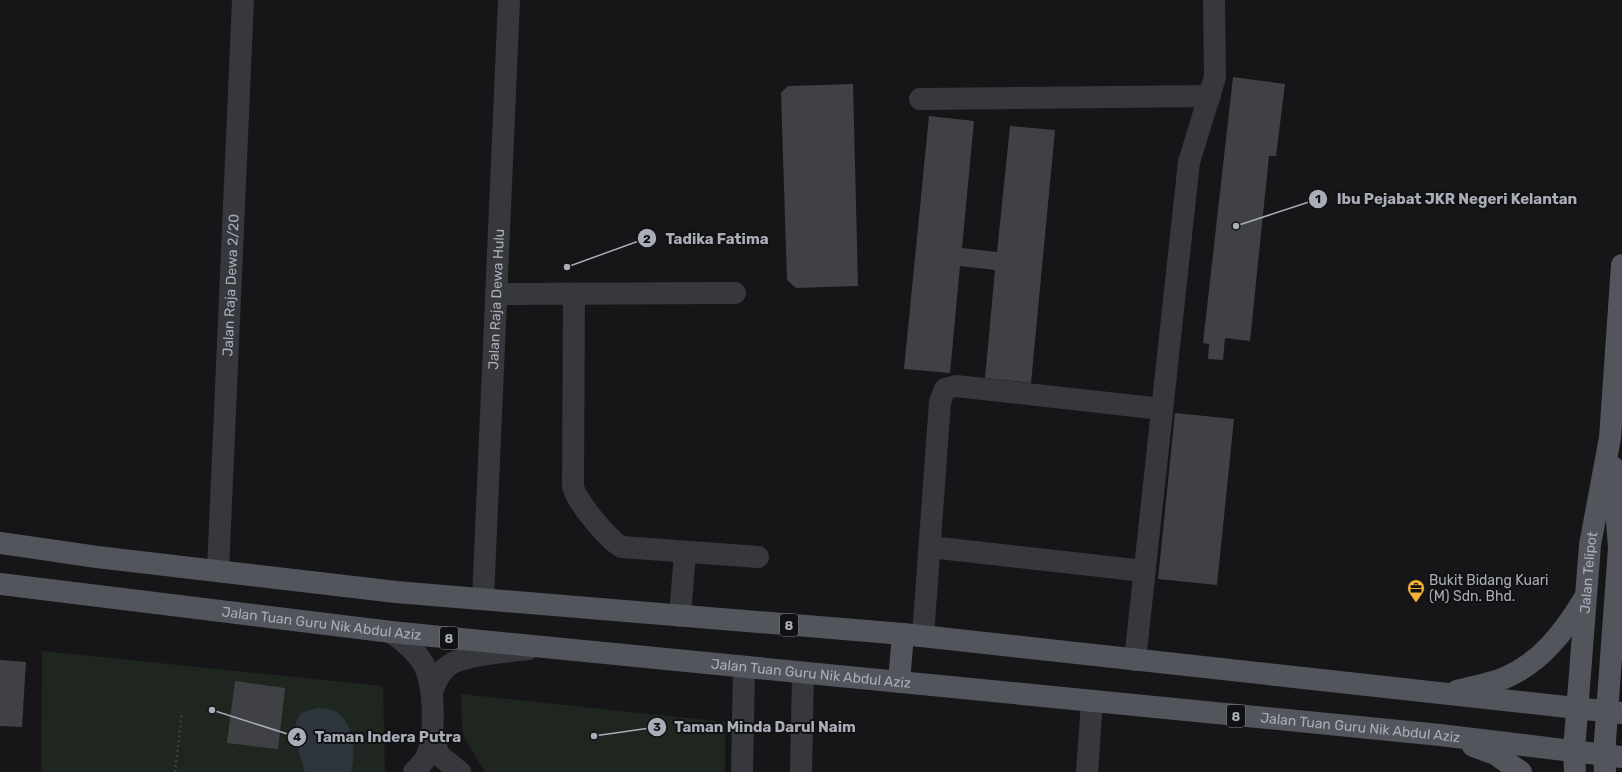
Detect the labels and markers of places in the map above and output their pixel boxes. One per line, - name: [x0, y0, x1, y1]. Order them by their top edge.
- callout: Ibu Pejabat JKR Negeri Kelantan: [1308, 185, 1585, 212]
- callout: Tadika Fatima: [637, 225, 776, 252]
- place label: Bukit Bidang Kuari (M) Sdn. Bhd.: [1429, 572, 1548, 605]
- office icon: Bukit Bidang Kuari (M) Sdn. Bhd.: [1406, 578, 1426, 603]
- callout: Taman Minda Darul Naim: [647, 713, 864, 740]
- callout: Taman Indera Putra: [287, 724, 470, 751]

